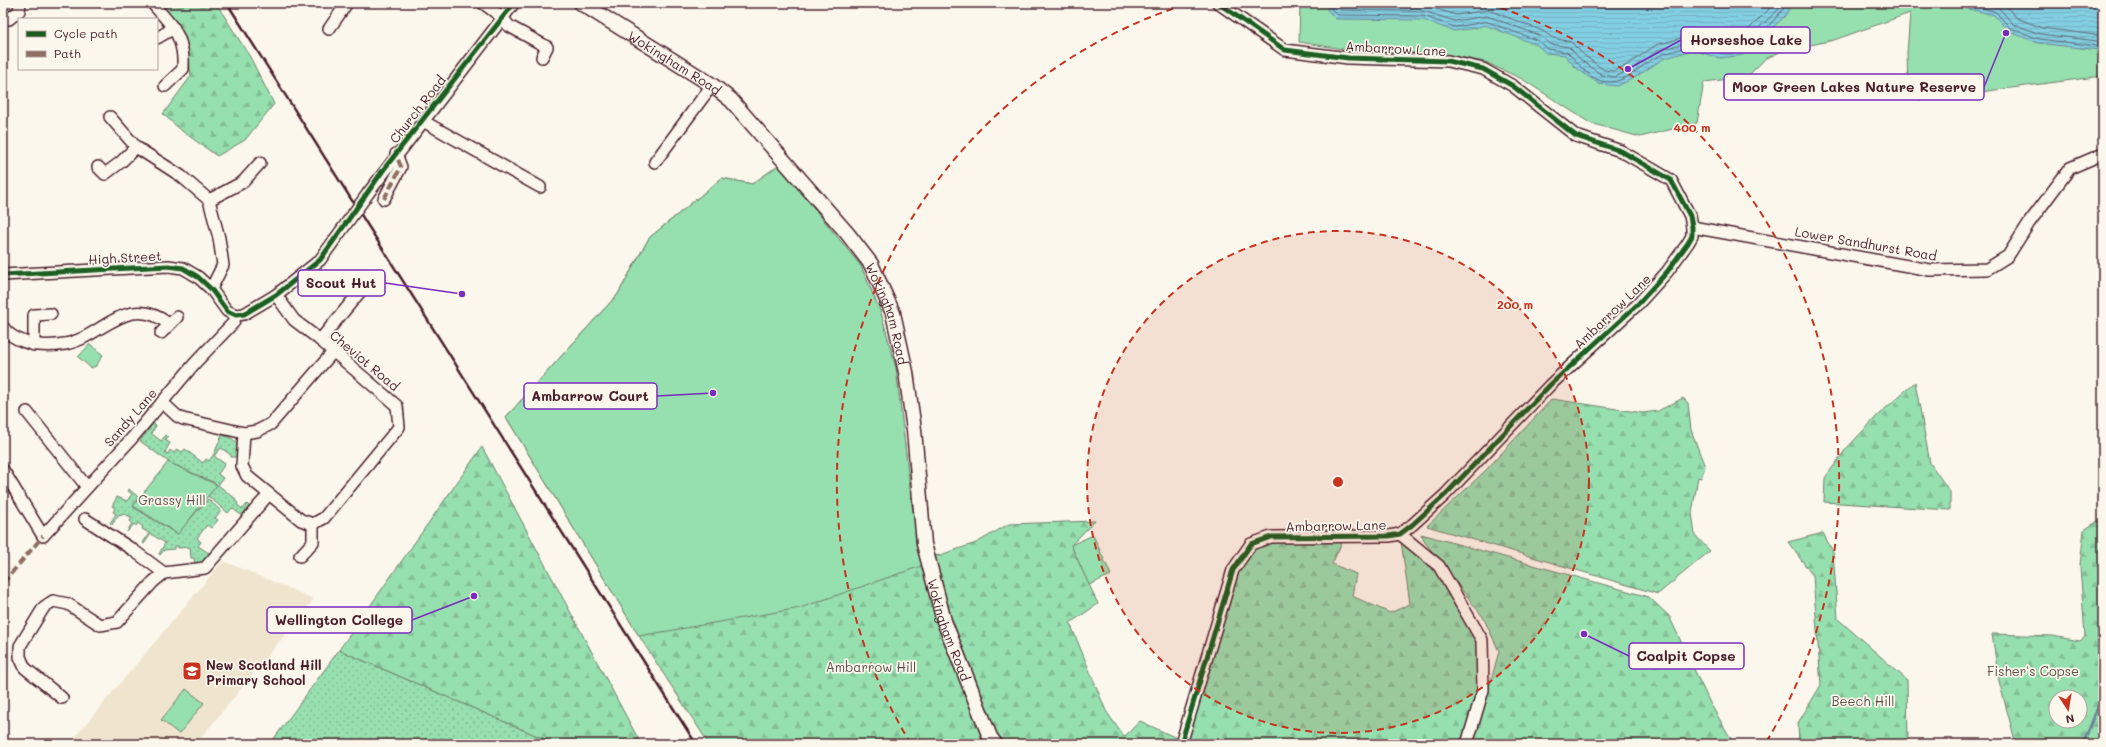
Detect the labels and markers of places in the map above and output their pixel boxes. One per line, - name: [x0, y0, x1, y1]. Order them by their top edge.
- callout: Horseshoe Lake: [1681, 27, 1810, 53]
- callout: Moor Green Lakes Nature Reserve: [1724, 74, 1984, 100]
- callout: Scout Hut: [298, 270, 385, 296]
- callout: Ambarrow Court: [524, 383, 657, 409]
- centre of rings: [1331, 475, 1345, 489]
- callout: Wellington College: [267, 607, 412, 633]
- callout: Coalpit Copse: [1629, 643, 1744, 669]
- place label: New Scotland Hill Primary School: [206, 656, 322, 689]
- school or university icon: New Scotland Hill Primary School: [181, 660, 203, 682]

